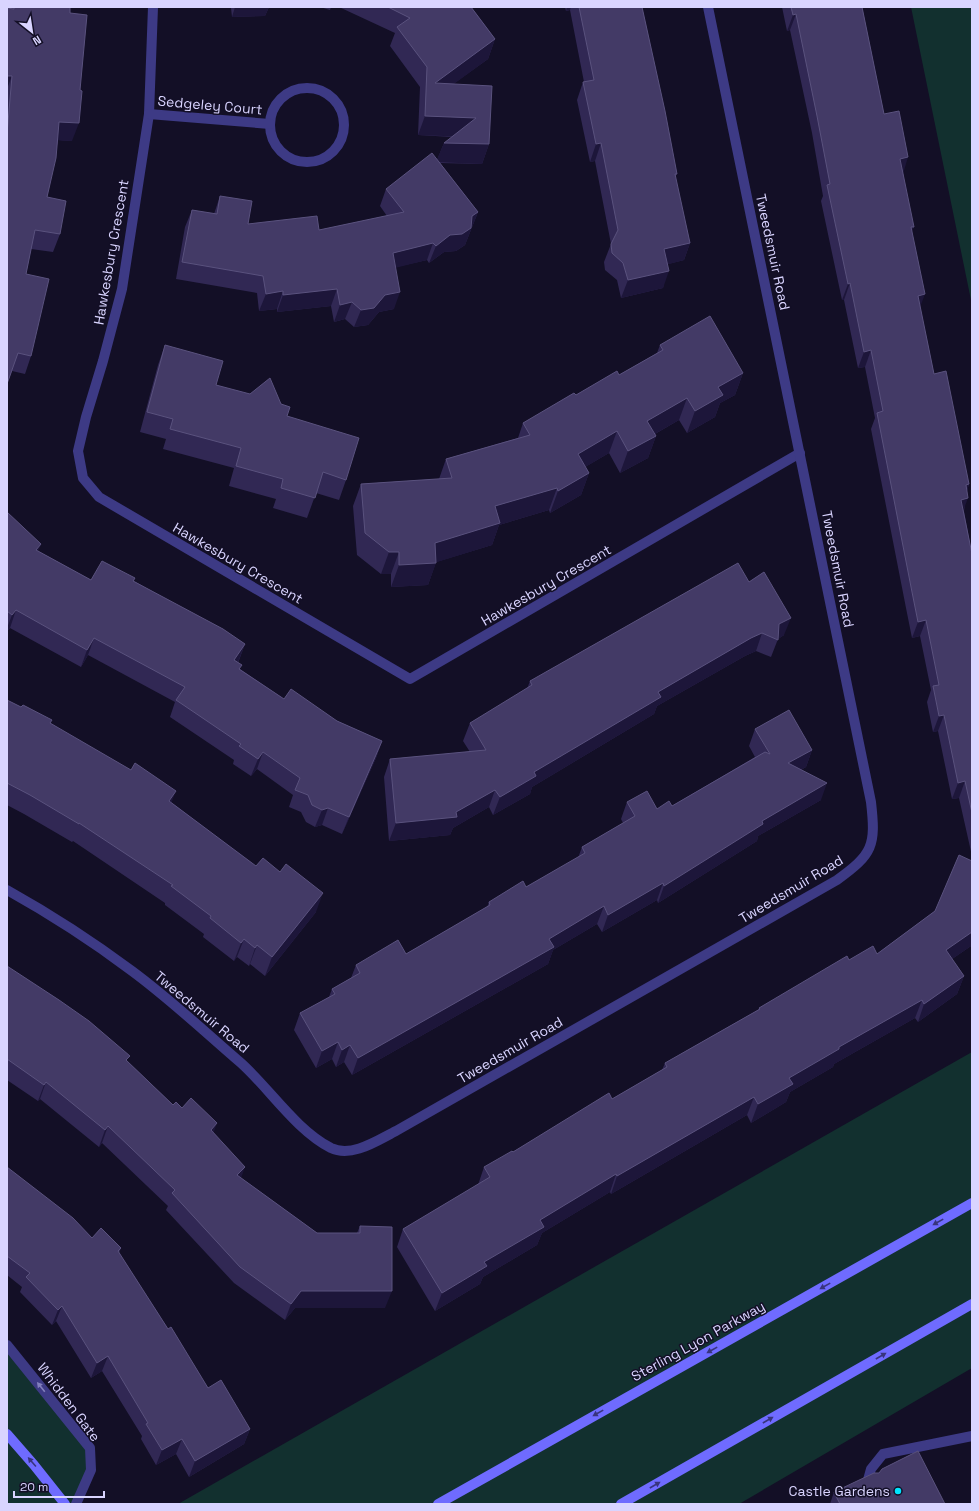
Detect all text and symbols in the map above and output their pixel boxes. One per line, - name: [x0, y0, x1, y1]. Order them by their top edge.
- north arrow: [12, 12, 52, 52]
- text: N: [30, 33, 44, 49]
- street label: Sedgeley Court: [157, 91, 263, 119]
- street label: Hawkesbury Crescent: [89, 178, 133, 326]
- street label: Tweedsmuir Road: [752, 192, 794, 312]
- street label: Tweedsmuir Road: [818, 509, 858, 629]
- street label: Hawkesbury Crescent: [170, 518, 306, 608]
- street label: Hawkesbury Crescent: [478, 540, 614, 630]
- street label: Tweedsmuir Road: [736, 851, 846, 927]
- street label: Tweedsmuir Road: [151, 967, 253, 1057]
- street label: Tweedsmuir Road: [454, 1013, 566, 1087]
- one-way arrow: [932, 1218, 944, 1225]
- one-way arrow: [819, 1282, 831, 1289]
- street label: Sterling Lyon Parkway: [628, 1297, 768, 1385]
- one-way arrow: [706, 1346, 718, 1353]
- one-way arrow: [875, 1352, 887, 1359]
- street label: Whidden Gate: [33, 1359, 105, 1445]
- one-way arrow: [37, 1382, 45, 1393]
- one-way arrow: [593, 1410, 604, 1417]
- one-way arrow: [762, 1417, 774, 1424]
- one-way arrow: [28, 1458, 37, 1467]
- scale bar: [14, 1473, 104, 1499]
- text: 20 m: [20, 1479, 48, 1495]
- one-way arrow: [649, 1481, 661, 1488]
- place label: Castle Gardens: [788, 1482, 890, 1500]
- marker: Castle Gardens: [893, 1486, 903, 1496]

